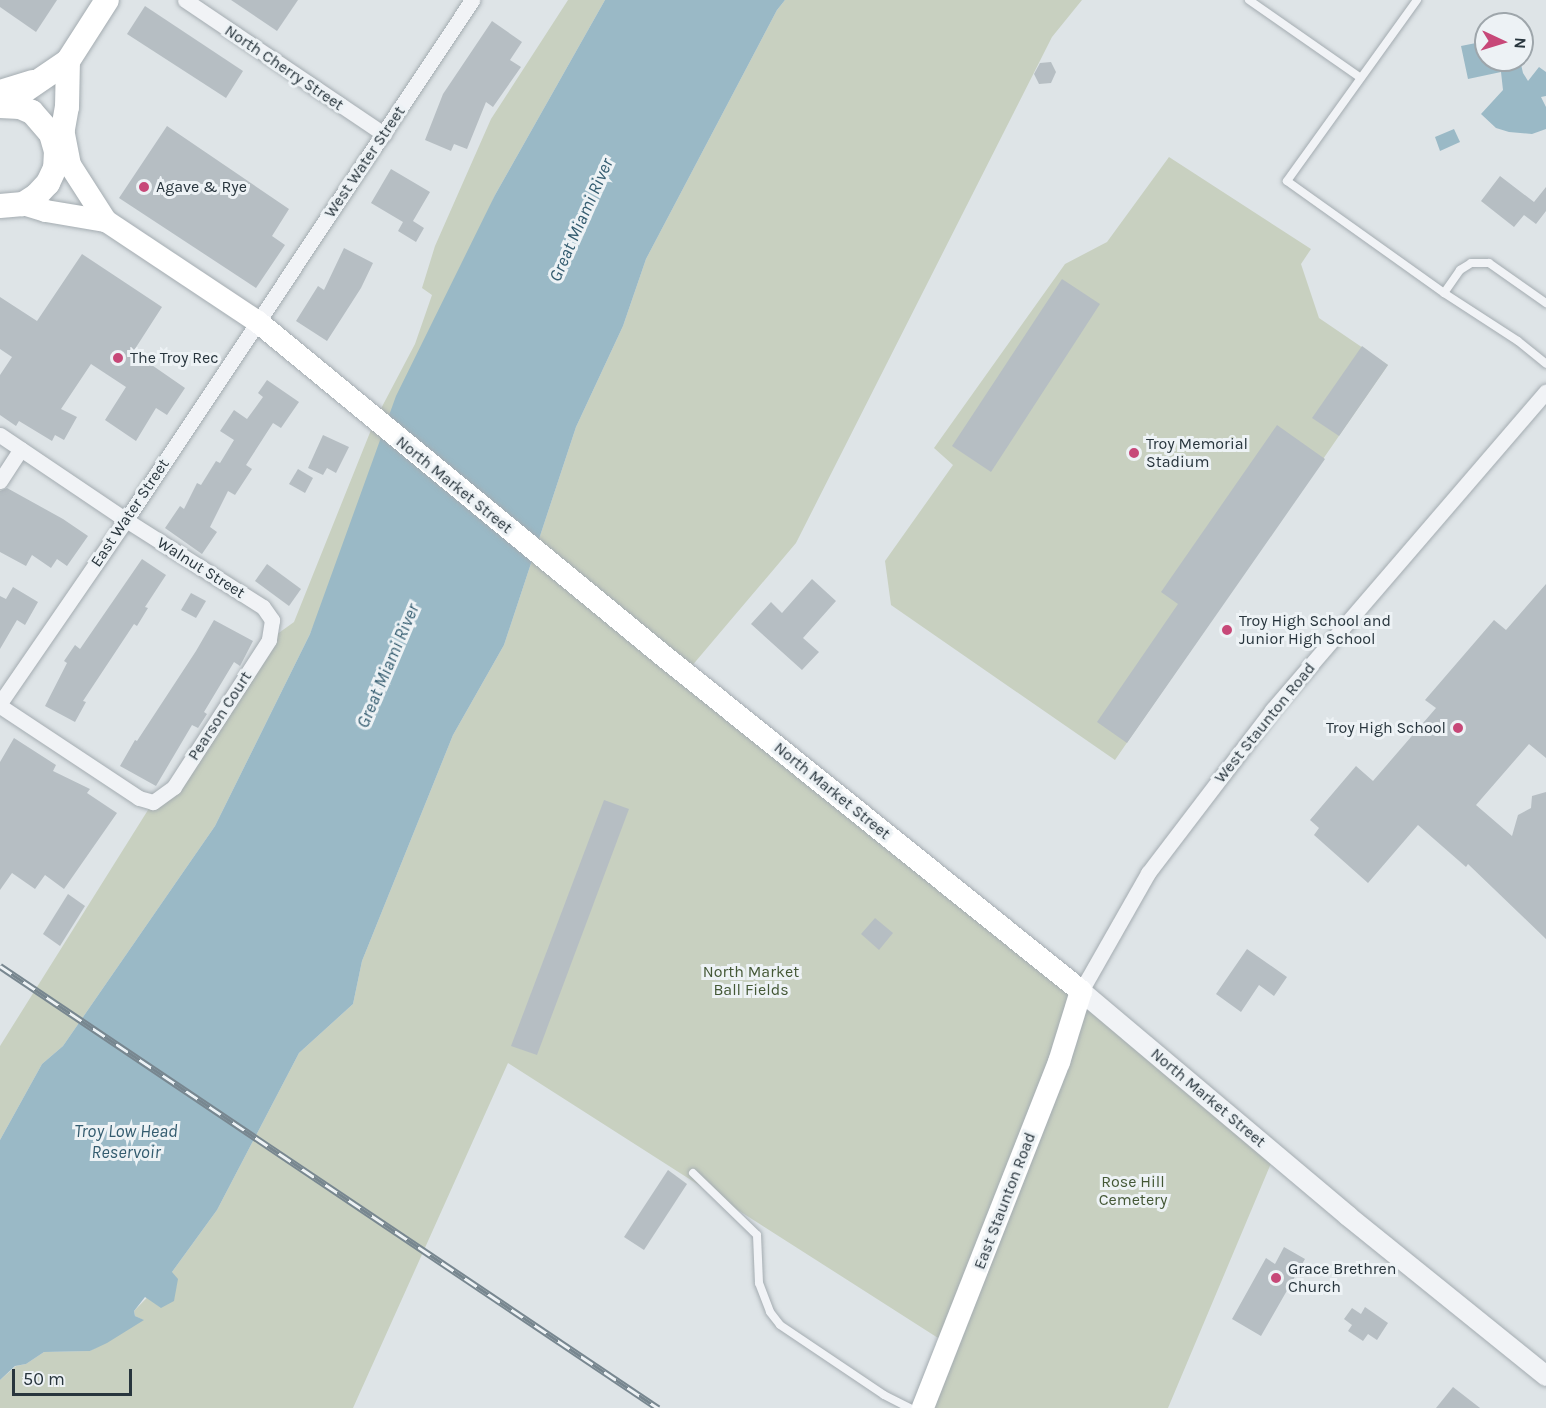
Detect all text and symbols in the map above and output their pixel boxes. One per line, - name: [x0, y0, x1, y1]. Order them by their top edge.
- north arrow: [1474, 12, 1534, 72]
- street label: North Cherry Street: [221, 21, 347, 115]
- text: N: [1511, 37, 1530, 50]
- street label: West Water Street: [321, 103, 409, 221]
- water label: Great Miami River: [544, 155, 618, 285]
- place label: Agave & Rye: [156, 177, 247, 197]
- marker: Agave & Rye: [137, 180, 151, 194]
- place label: The Troy Rec: [130, 348, 219, 368]
- marker: The Troy Rec: [111, 351, 125, 365]
- street label: North Market Street: [392, 432, 516, 538]
- place label: Troy Memorial Stadium: [1146, 434, 1248, 472]
- marker: Troy Memorial Stadium: [1127, 446, 1141, 460]
- street label: East Water Street: [87, 455, 173, 571]
- street label: Walnut Street: [153, 533, 249, 603]
- water label: Great Miami River: [352, 601, 424, 731]
- place label: Troy High School and Junior High School: [1239, 611, 1391, 649]
- marker: Troy High School and Junior High School: [1220, 623, 1234, 637]
- street label: West Staunton Road: [1211, 659, 1319, 787]
- street label: Pearson Court: [184, 668, 256, 764]
- place label: Troy High School: [1326, 718, 1446, 738]
- marker: Troy High School: [1451, 721, 1465, 735]
- street label: North Market Street: [770, 738, 894, 844]
- park label: North Market Ball Fields: [703, 962, 799, 1000]
- street label: North Market Street: [1147, 1044, 1269, 1152]
- water label: Troy Low Head Reservoir: [74, 1121, 178, 1164]
- street label: East Staunton Road: [970, 1130, 1040, 1272]
- park label: Rose Hill Cemetery: [1099, 1172, 1167, 1210]
- place label: Grace Brethren Church: [1288, 1259, 1396, 1297]
- marker: Grace Brethren Church: [1269, 1271, 1283, 1285]
- scale bar: [15, 1357, 135, 1395]
- text: 50 m: [23, 1368, 65, 1390]

